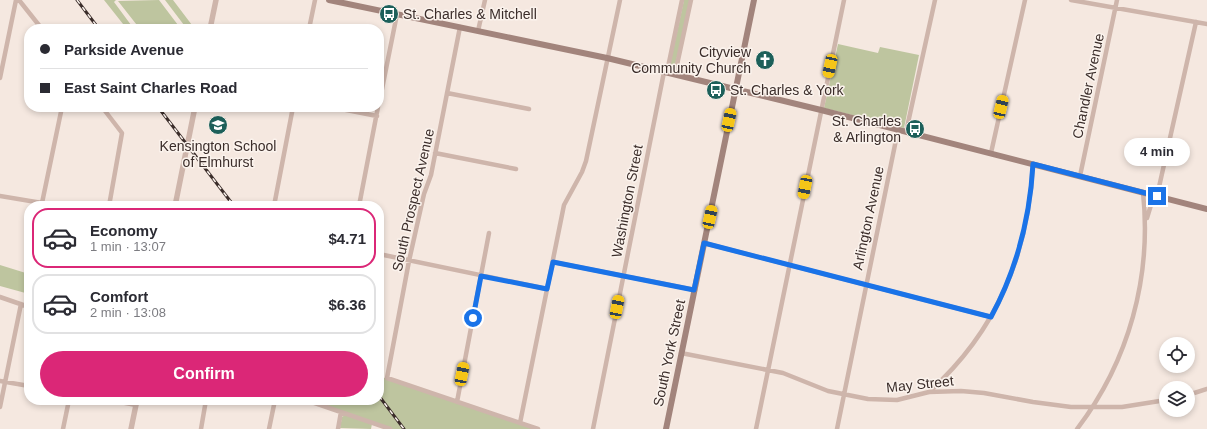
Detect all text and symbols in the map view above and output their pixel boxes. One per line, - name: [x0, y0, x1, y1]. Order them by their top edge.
- bus stop icon: St. Charles & Mitchell: [378, 3, 400, 25]
- place label: St. Charles & Mitchell: [403, 6, 537, 22]
- street label: Chandler Avenue: [1069, 32, 1107, 140]
- text: Parkside Avenue: [64, 41, 184, 58]
- place label: Cityview Community Church: [631, 44, 752, 76]
- church icon: Cityview Community Church: [754, 49, 776, 71]
- car: [822, 53, 838, 79]
- text: East Saint Charles Road: [64, 79, 237, 96]
- bus stop icon: St. Charles & York: [705, 79, 727, 101]
- place label: St. Charles & York: [730, 82, 845, 98]
- car: [992, 94, 1010, 120]
- car: [721, 107, 737, 133]
- place label: St. Charles & Arlington: [832, 113, 901, 145]
- school or university icon: Kensington School of Elmhurst: [207, 114, 229, 136]
- bus stop icon: St. Charles & Arlington: [904, 118, 926, 140]
- street label: South Prospect Avenue: [389, 127, 437, 273]
- place label: Kensington School of Elmhurst: [160, 138, 276, 170]
- callout: 4 min: [1124, 138, 1190, 166]
- street label: Washington Street: [608, 143, 646, 259]
- text: 4 min: [1140, 144, 1174, 159]
- street label: Arlington Avenue: [849, 164, 887, 271]
- car: [797, 174, 813, 200]
- route end: [1148, 187, 1166, 205]
- car: [702, 204, 718, 230]
- icon: car: [42, 220, 78, 256]
- text: Economy: [90, 222, 158, 239]
- text: $4.71: [328, 230, 366, 247]
- text: 1 min · 13:07: [90, 239, 166, 254]
- icon: car: [42, 286, 78, 322]
- text: Comfort: [90, 288, 148, 305]
- car: [609, 294, 625, 320]
- text: $6.36: [328, 296, 366, 313]
- street label: South York Street: [650, 298, 688, 408]
- text: 2 min · 13:08: [90, 305, 166, 320]
- route start: [464, 309, 482, 327]
- map controls: [1159, 337, 1195, 417]
- button: locate: [1159, 337, 1195, 373]
- button: Confirm: [40, 351, 368, 397]
- car: [454, 361, 470, 387]
- street label: May Street: [885, 372, 955, 395]
- button: layers: [1159, 381, 1195, 417]

